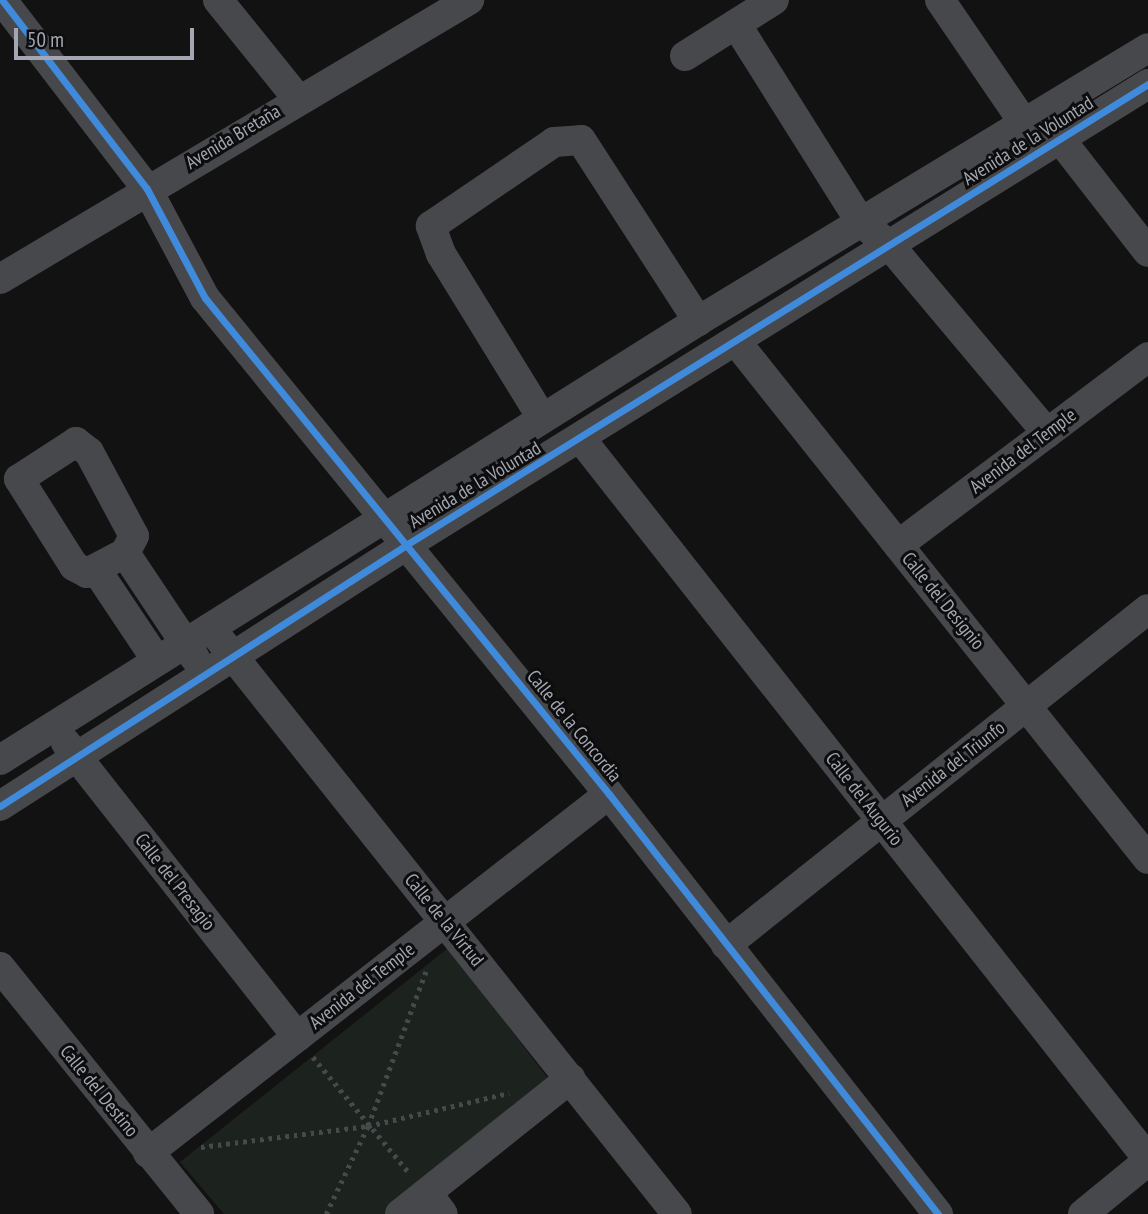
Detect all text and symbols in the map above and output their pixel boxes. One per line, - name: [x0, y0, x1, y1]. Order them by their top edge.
- scale bar: [18, 14, 198, 58]
- text: 50 m: [27, 26, 64, 53]
- street label: Avenida de la Voluntad: [958, 92, 1098, 190]
- street label: Avenida Bretaña: [181, 100, 285, 174]
- street label: Avenida del Temple: [965, 403, 1081, 499]
- street label: Avenida de la Voluntad: [405, 437, 545, 533]
- street label: Calle del Designio: [897, 548, 989, 654]
- street label: Calle de la Concordia: [522, 665, 626, 787]
- street label: Avenida del Triunfo: [896, 716, 1010, 812]
- street label: Calle del Augurio: [820, 748, 908, 850]
- street label: Calle del Presagio: [130, 829, 220, 935]
- street label: Calle de la Virtud: [400, 869, 488, 971]
- street label: Avenida del Temple: [305, 938, 419, 1034]
- street label: Calle del Destino: [55, 1041, 143, 1141]

